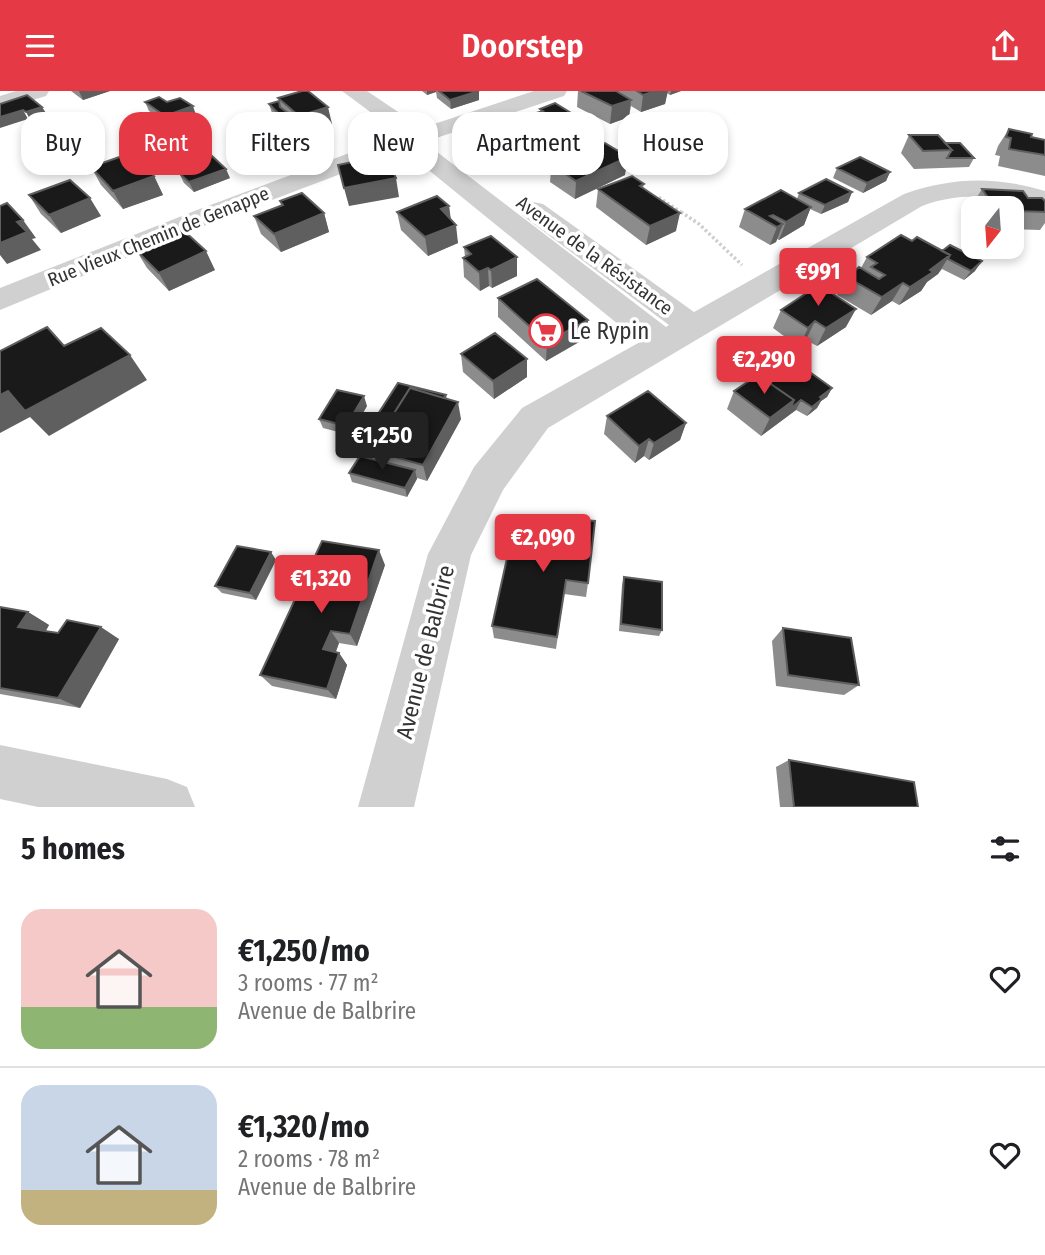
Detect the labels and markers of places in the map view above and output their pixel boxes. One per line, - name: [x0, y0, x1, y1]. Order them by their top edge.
- pin: €991: [777, 249, 859, 308]
- supermarket icon: Le Rypin: [527, 312, 565, 350]
- place label: Le Rypin: [570, 317, 649, 345]
- pin: €2,290: [707, 337, 821, 396]
- pin: €1,250: [325, 413, 439, 472]
- pin: €2,090: [486, 515, 600, 574]
- pin: €1,320: [264, 555, 378, 615]

